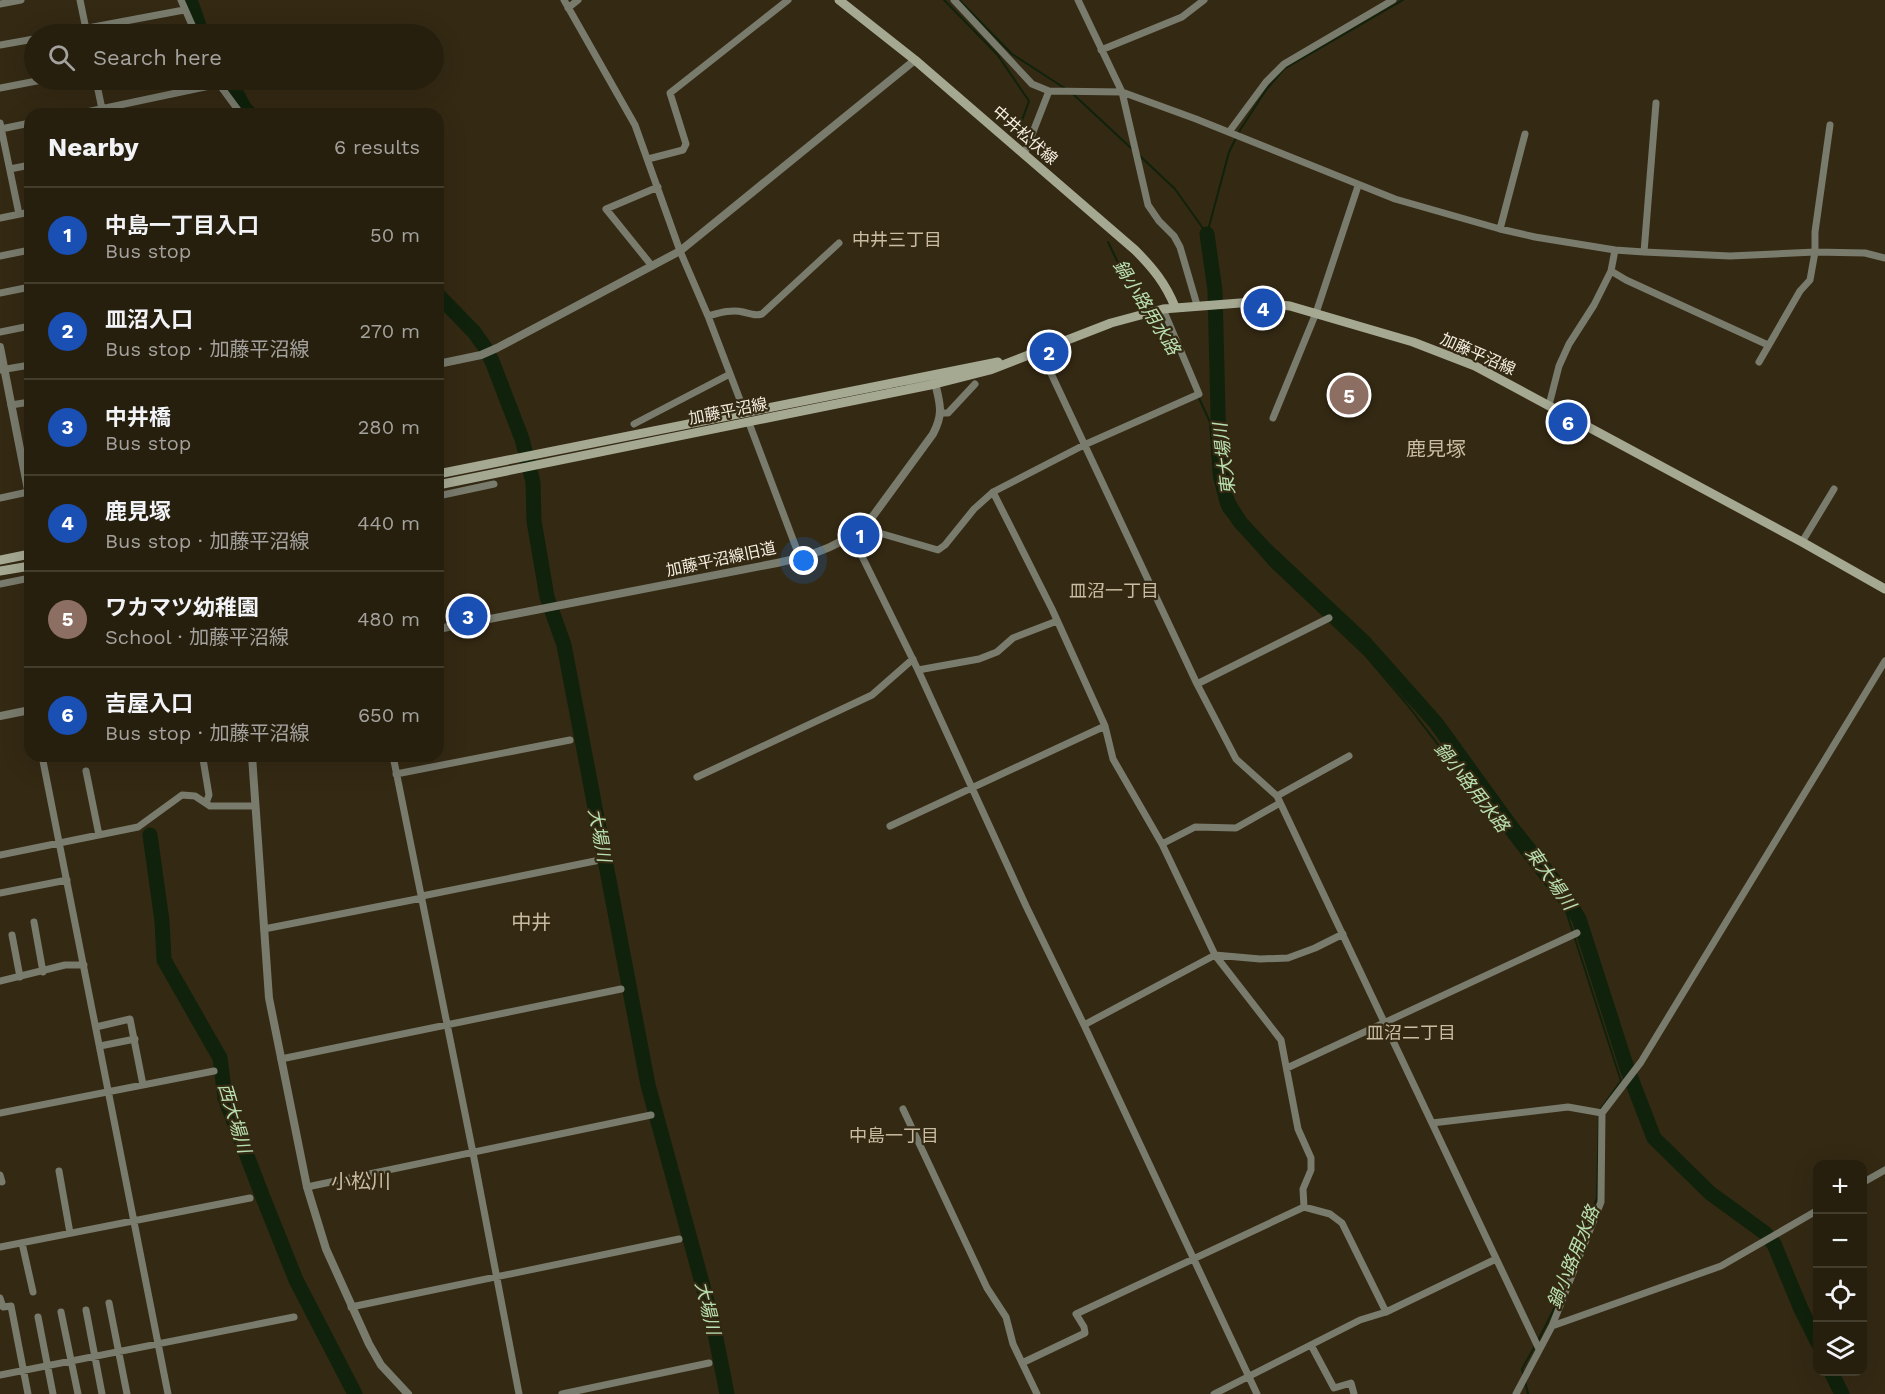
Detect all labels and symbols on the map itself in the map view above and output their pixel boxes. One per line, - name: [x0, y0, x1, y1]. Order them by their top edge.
- street label: 中井松伏線: [989, 102, 1061, 168]
- district label: 中井三丁目: [852, 229, 942, 250]
- water label: 鍋小路用水路: [1109, 256, 1186, 360]
- pin: 4: [1244, 286, 1282, 330]
- street label: 加藤平沼線: [1438, 329, 1518, 379]
- pin: 2: [1030, 330, 1068, 374]
- pin: 5: [1330, 372, 1368, 418]
- street label: 加藤平沼線: [687, 394, 769, 428]
- pin: 6: [1548, 400, 1588, 444]
- water label: 東大場川: [1209, 420, 1239, 496]
- district label: 鹿見塚: [1406, 437, 1466, 461]
- pin: 1: [840, 512, 880, 558]
- street label: 加藤平沼線旧道: [664, 538, 778, 580]
- your location: [789, 546, 818, 575]
- district label: 皿沼一丁目: [1069, 580, 1159, 601]
- pin: 3: [448, 594, 488, 638]
- water label: 鍋小路用水路: [1430, 738, 1515, 838]
- water label: 大場川: [585, 806, 616, 865]
- water label: 東大場川: [1522, 842, 1581, 915]
- district label: 中井: [511, 910, 551, 934]
- district label: 皿沼二丁目: [1366, 1022, 1456, 1043]
- water label: 西大場川: [214, 1081, 256, 1157]
- district label: 中島一丁目: [849, 1125, 939, 1146]
- district label: 小松川: [331, 1169, 391, 1193]
- water label: 鍋小路用水路: [1543, 1201, 1604, 1311]
- water label: 大場川: [691, 1279, 725, 1339]

